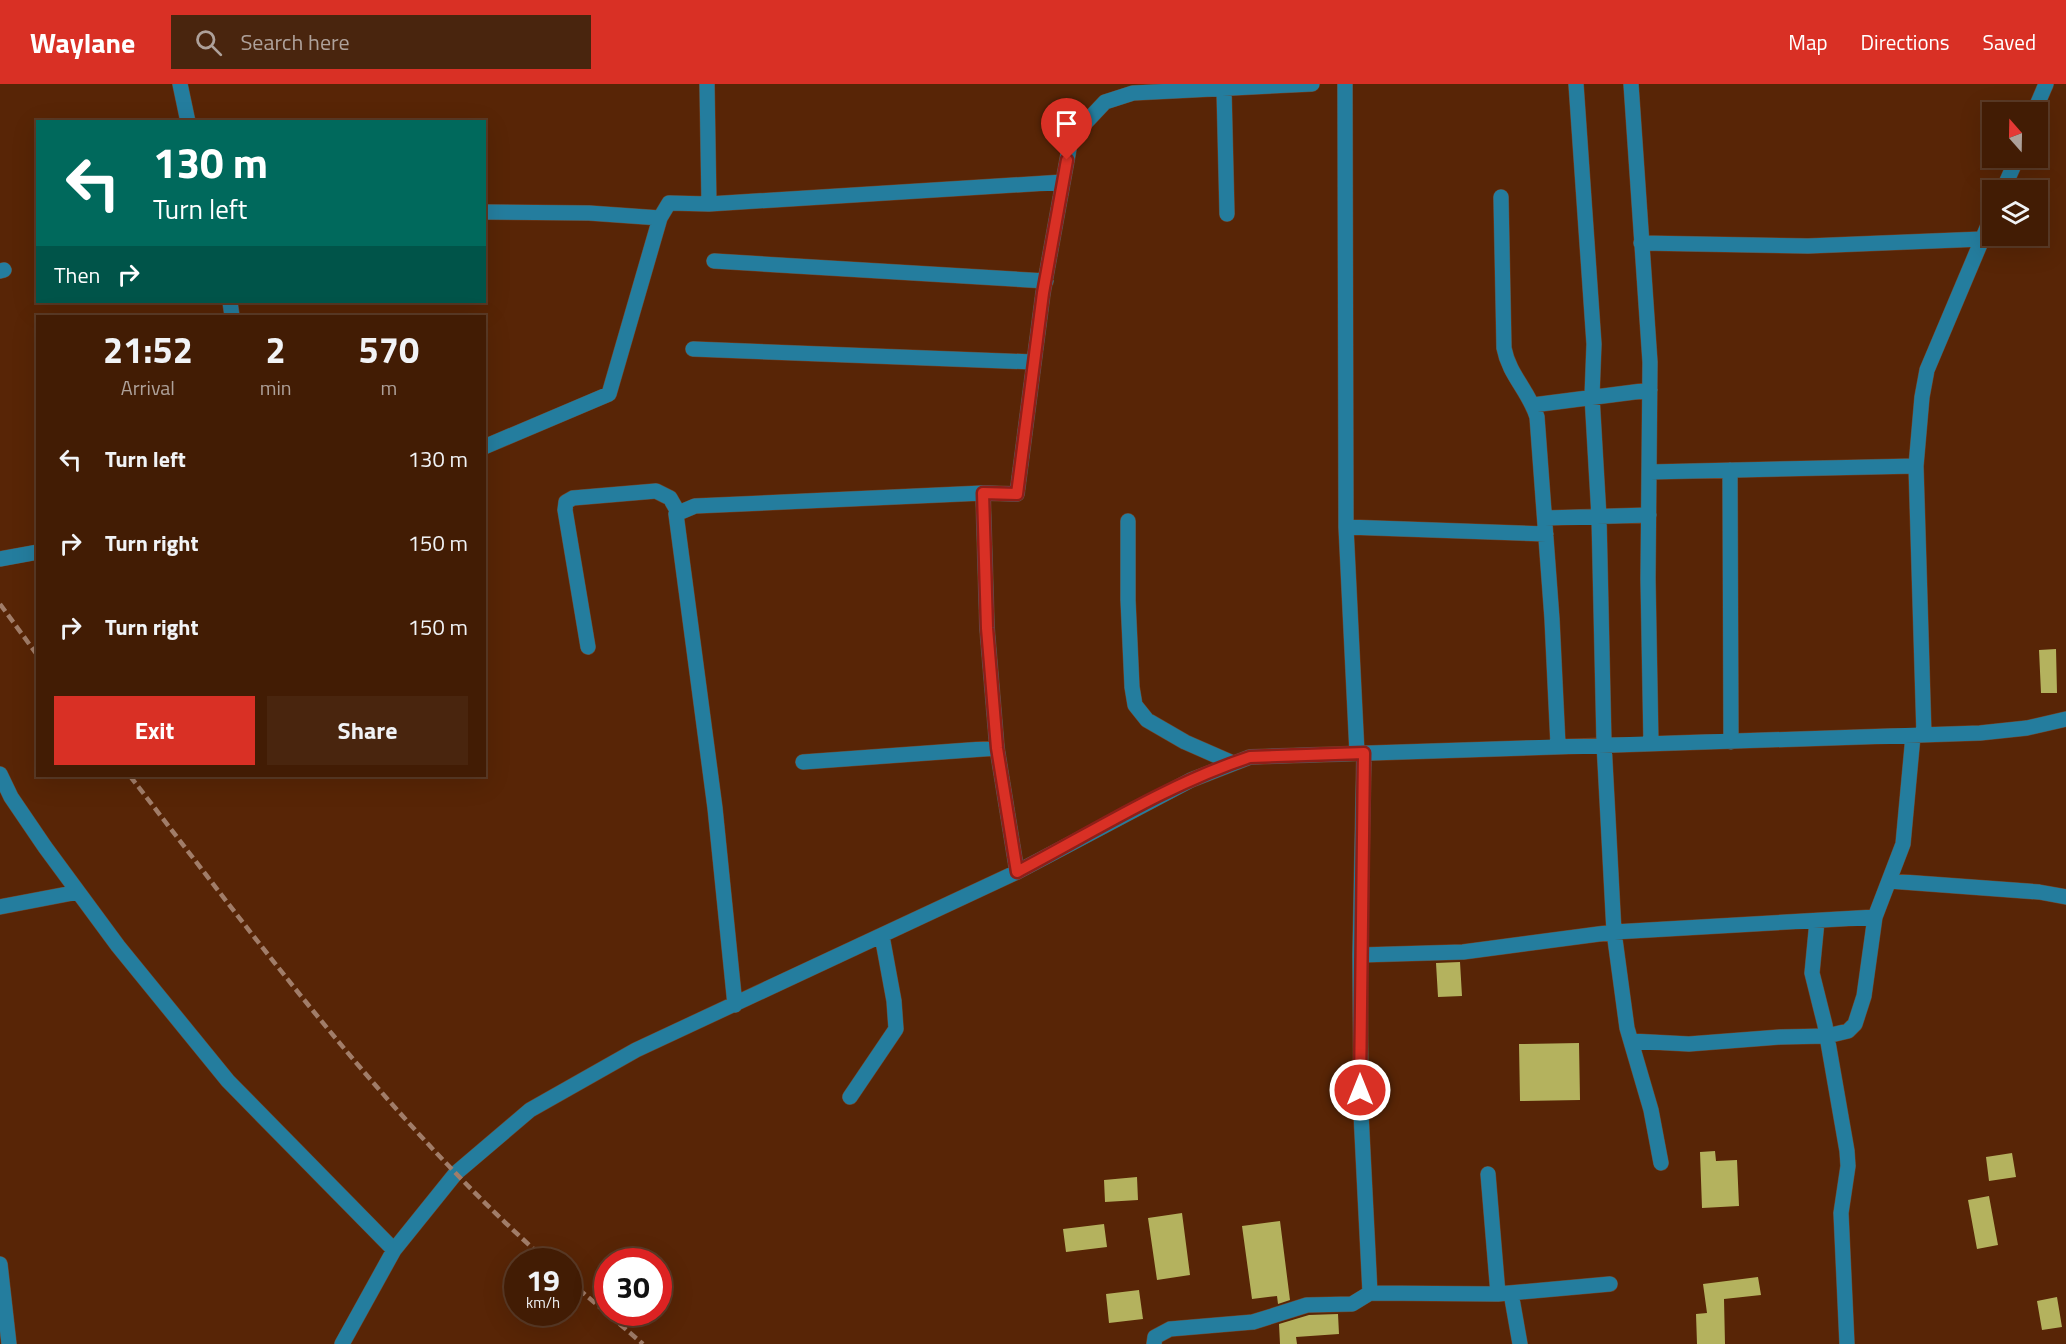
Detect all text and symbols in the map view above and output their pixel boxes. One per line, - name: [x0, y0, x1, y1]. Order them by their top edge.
- search box: [171, 15, 591, 69]
- text: Waylane: [30, 21, 135, 64]
- text: Search here: [240, 25, 350, 59]
- icon: search: [192, 26, 225, 59]
- text: Map: [1788, 26, 1828, 58]
- text: Directions: [1861, 26, 1950, 58]
- text: Saved: [1983, 26, 2036, 58]
- pin: [1041, 98, 1092, 160]
- north arrow: [1982, 102, 2048, 168]
- map controls: [1982, 102, 2048, 246]
- icon: arrive: [1050, 107, 1083, 140]
- text: 130 m: [153, 130, 268, 194]
- icon: left: [54, 144, 132, 222]
- button: layers: [1982, 180, 2048, 246]
- text: Turn left: [153, 188, 247, 229]
- text: Then: [54, 258, 100, 292]
- icon: right: [112, 258, 145, 291]
- text: 21:52: [103, 322, 193, 377]
- text: 2: [266, 322, 286, 377]
- text: 570: [359, 322, 419, 377]
- text: Arrival: [121, 372, 175, 403]
- text: min: [260, 372, 292, 403]
- text: m: [380, 372, 397, 403]
- text: Turn left: [105, 442, 186, 476]
- text: 130 m: [408, 442, 468, 476]
- icon: left: [54, 443, 87, 476]
- text: Turn right: [105, 526, 199, 560]
- text: 150 m: [408, 526, 468, 560]
- icon: right: [54, 527, 87, 560]
- text: Turn right: [105, 610, 199, 644]
- text: 150 m: [408, 610, 468, 644]
- icon: right: [54, 611, 87, 644]
- button: Exit: [54, 696, 255, 765]
- button: Share: [267, 696, 468, 765]
- position arrow: [1328, 1058, 1392, 1122]
- speed limit sign: 30: [594, 1248, 672, 1326]
- text: 19: [526, 1257, 560, 1303]
- text: km/h: [526, 1291, 560, 1314]

